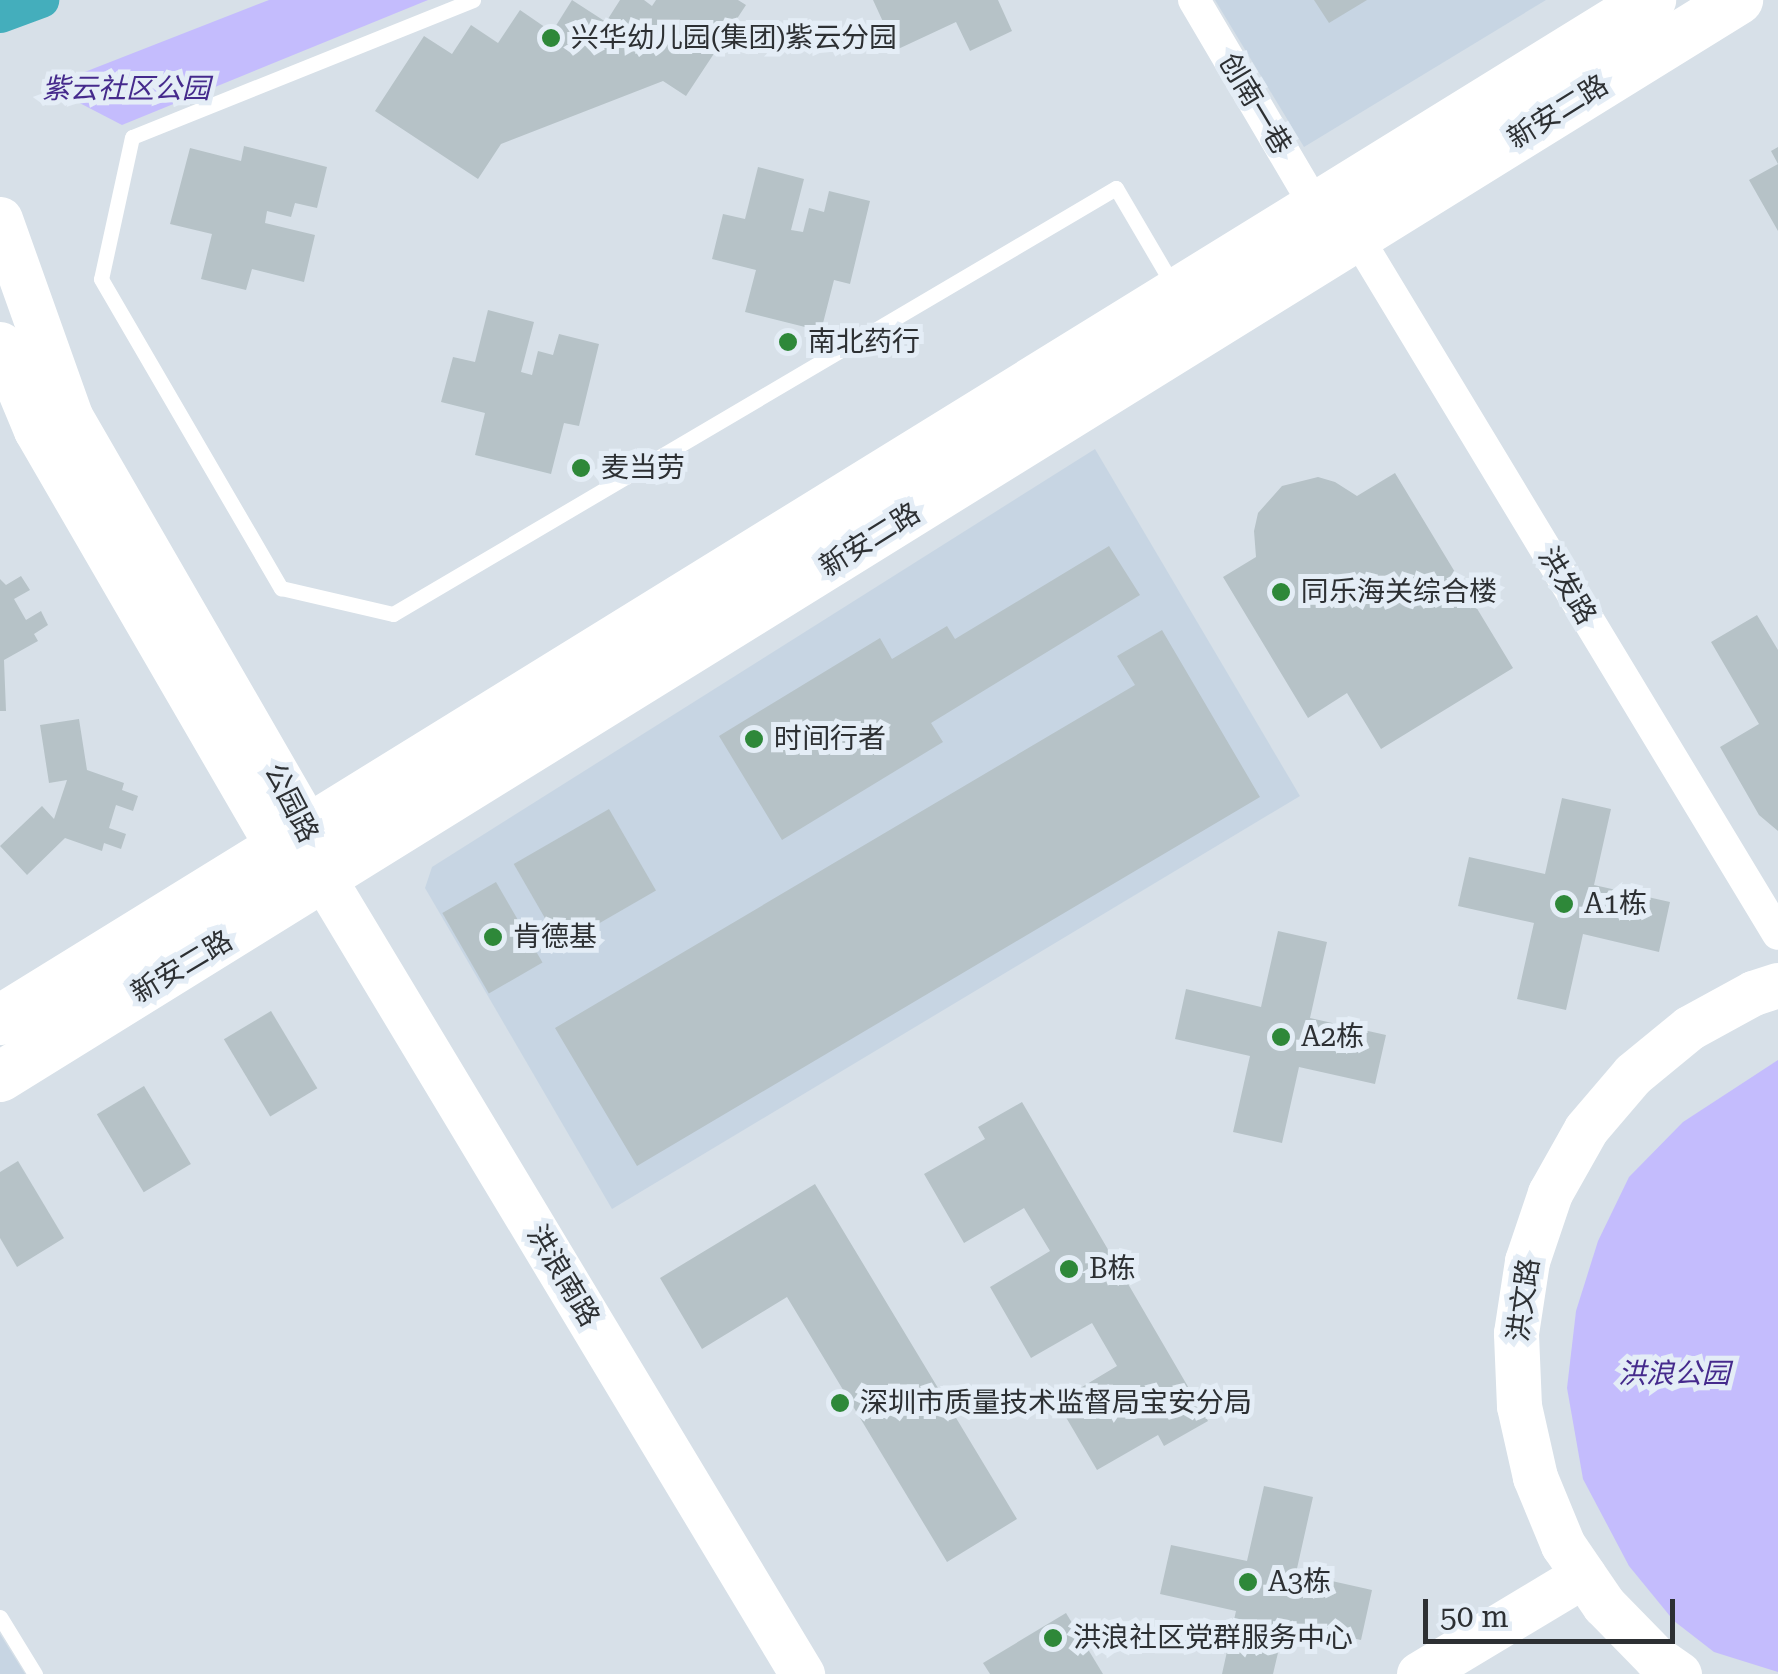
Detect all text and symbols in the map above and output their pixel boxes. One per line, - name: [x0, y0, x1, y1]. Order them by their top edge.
- place label: 兴华幼儿园(集团)紫云分园: [571, 21, 897, 55]
- marker: 兴华幼儿园(集团)紫云分园: [540, 27, 562, 49]
- street label: 创南一巷: [1212, 47, 1298, 161]
- street label: 新安二路: [1502, 68, 1614, 156]
- park label: 紫云社区公园: [42, 72, 210, 106]
- place label: 南北药行: [808, 325, 920, 359]
- marker: 南北药行: [777, 331, 799, 353]
- place label: 麦当劳: [601, 451, 685, 485]
- marker: 麦当劳: [570, 457, 592, 479]
- street label: 新安二路: [814, 496, 926, 584]
- street label: 洪发路: [1531, 541, 1603, 631]
- place label: 同乐海关综合楼: [1301, 575, 1497, 609]
- marker: 同乐海关综合楼: [1270, 581, 1292, 603]
- place label: 时间行者: [774, 722, 886, 756]
- marker: 时间行者: [743, 728, 765, 750]
- street label: 公园路: [257, 758, 325, 848]
- place label: A1栋: [1584, 887, 1647, 921]
- marker: A1栋: [1553, 893, 1575, 915]
- place label: 肯德基: [513, 920, 597, 954]
- street label: 新安二路: [125, 924, 239, 1010]
- marker: 肯德基: [482, 926, 504, 948]
- place label: A2栋: [1301, 1020, 1364, 1054]
- marker: A2栋: [1270, 1026, 1292, 1048]
- street label: 洪浪南路: [520, 1219, 606, 1333]
- place label: B栋: [1089, 1252, 1136, 1286]
- street label: 洪文路: [1502, 1256, 1546, 1344]
- marker: B栋: [1058, 1258, 1080, 1280]
- park label: 洪浪公园: [1618, 1357, 1730, 1391]
- place label: 深圳市质量技术监督局宝安分局: [860, 1386, 1252, 1420]
- marker: 深圳市质量技术监督局宝安分局: [829, 1392, 851, 1414]
- place label: A3栋: [1268, 1565, 1331, 1599]
- marker: A3栋: [1237, 1571, 1259, 1593]
- scale bar: [1428, 1579, 1680, 1641]
- text: 50 m: [1440, 1599, 1509, 1634]
- place label: 洪浪社区党群服务中心: [1073, 1621, 1353, 1655]
- marker: 洪浪社区党群服务中心: [1042, 1627, 1064, 1649]

